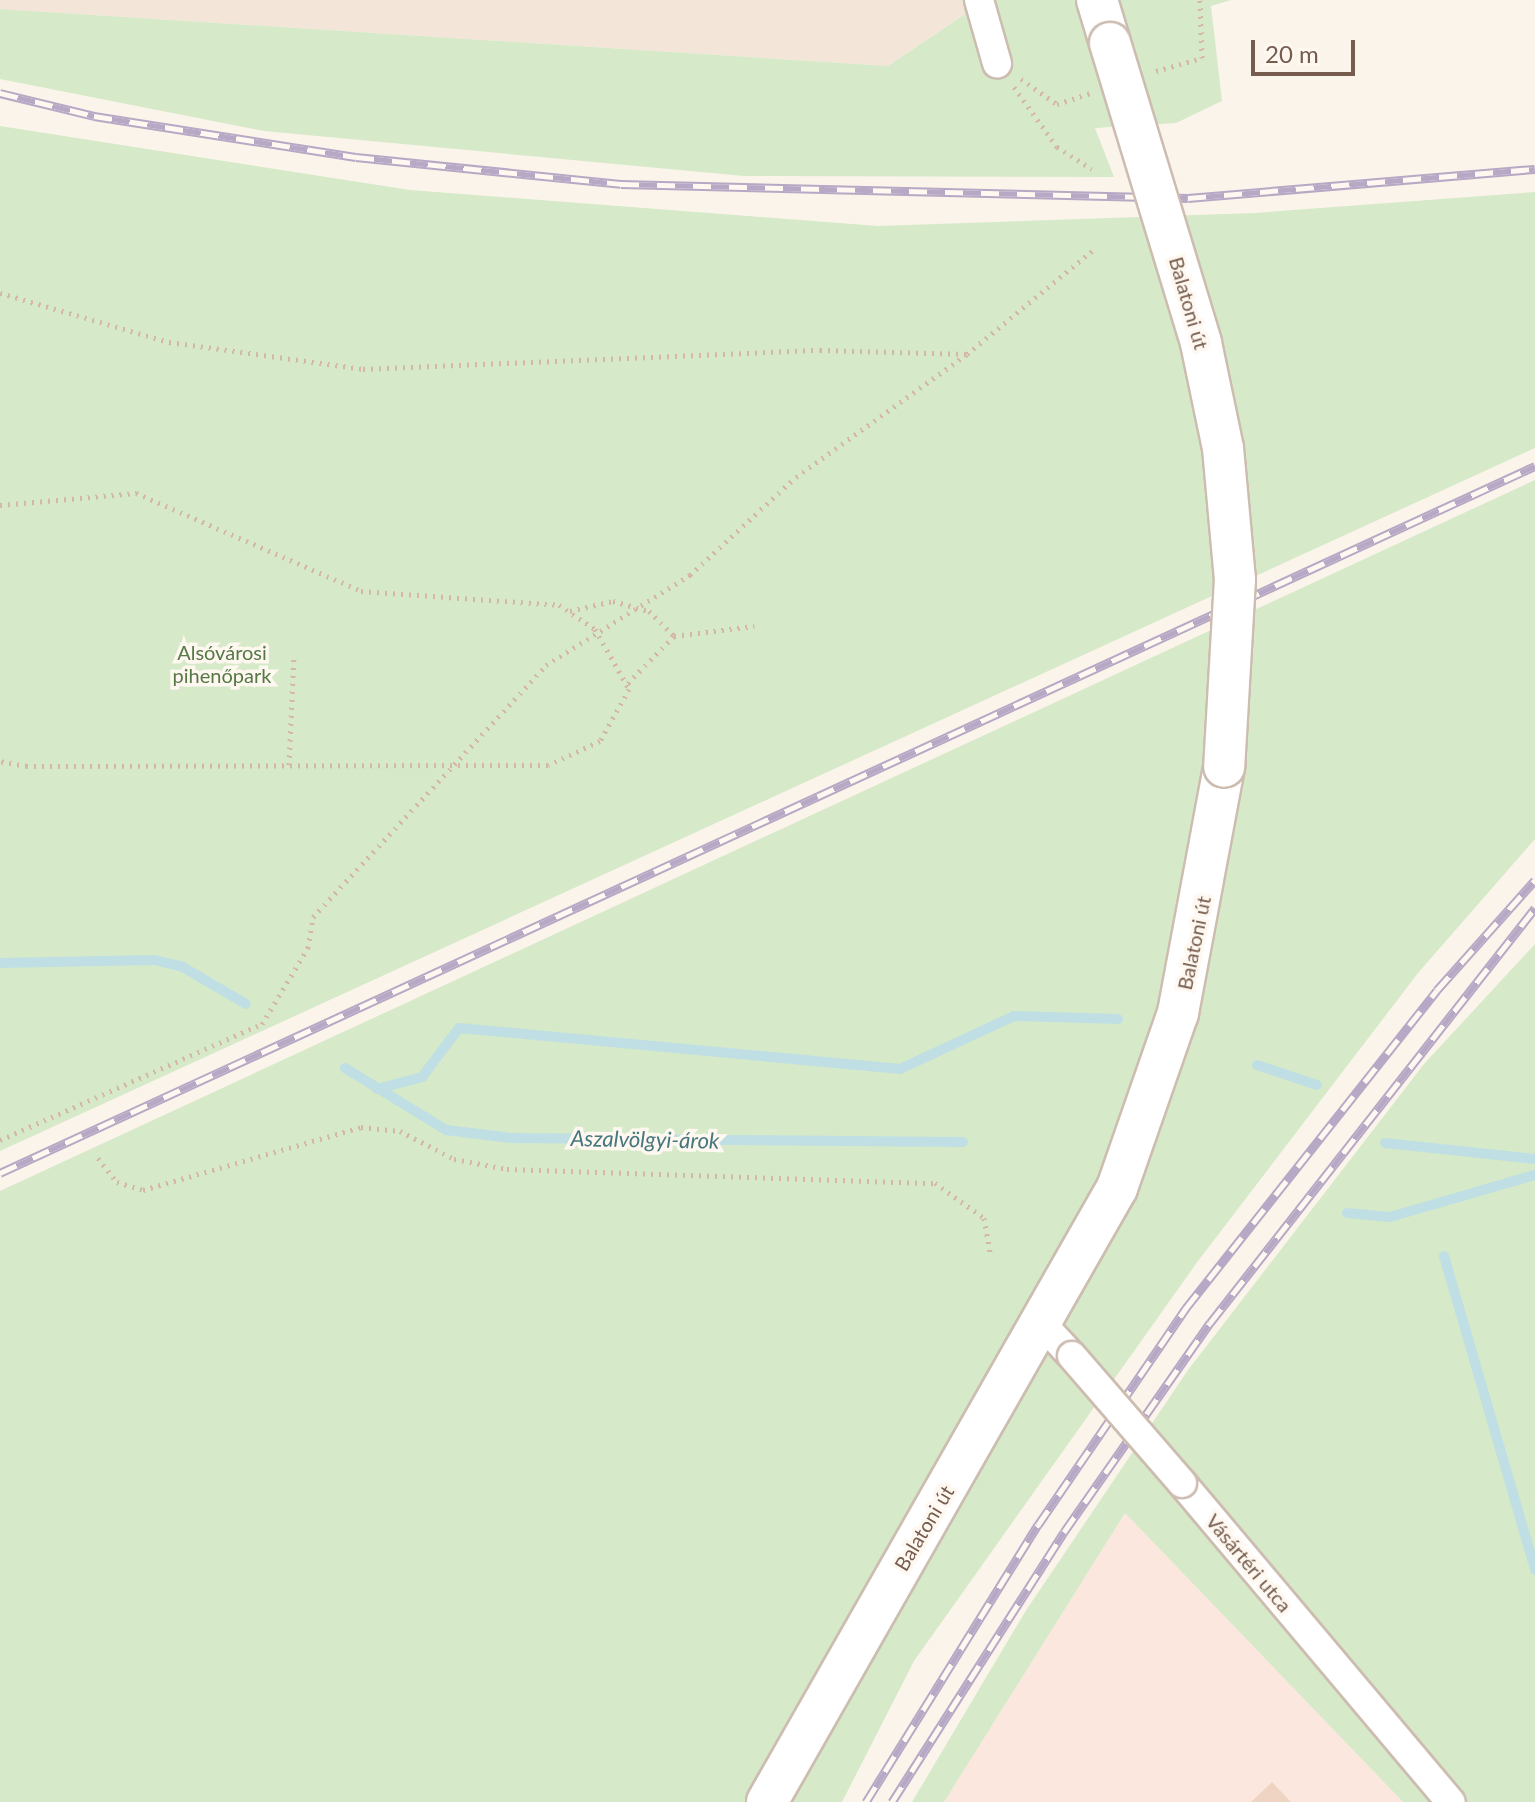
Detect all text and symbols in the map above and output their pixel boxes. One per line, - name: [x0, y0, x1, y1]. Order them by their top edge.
- scale bar: [1255, 24, 1359, 74]
- text: 20 m: [1265, 39, 1319, 68]
- street label: Balatoni út: [1164, 254, 1214, 352]
- park label: Alsóvárosi pihenőpark: [173, 640, 271, 687]
- street label: Balatoni út: [1172, 894, 1216, 992]
- water label: Aszalvölgyi-árok: [570, 1125, 720, 1153]
- street label: Balatoni út: [889, 1481, 959, 1575]
- street label: Vásártéri utca: [1201, 1509, 1297, 1617]

